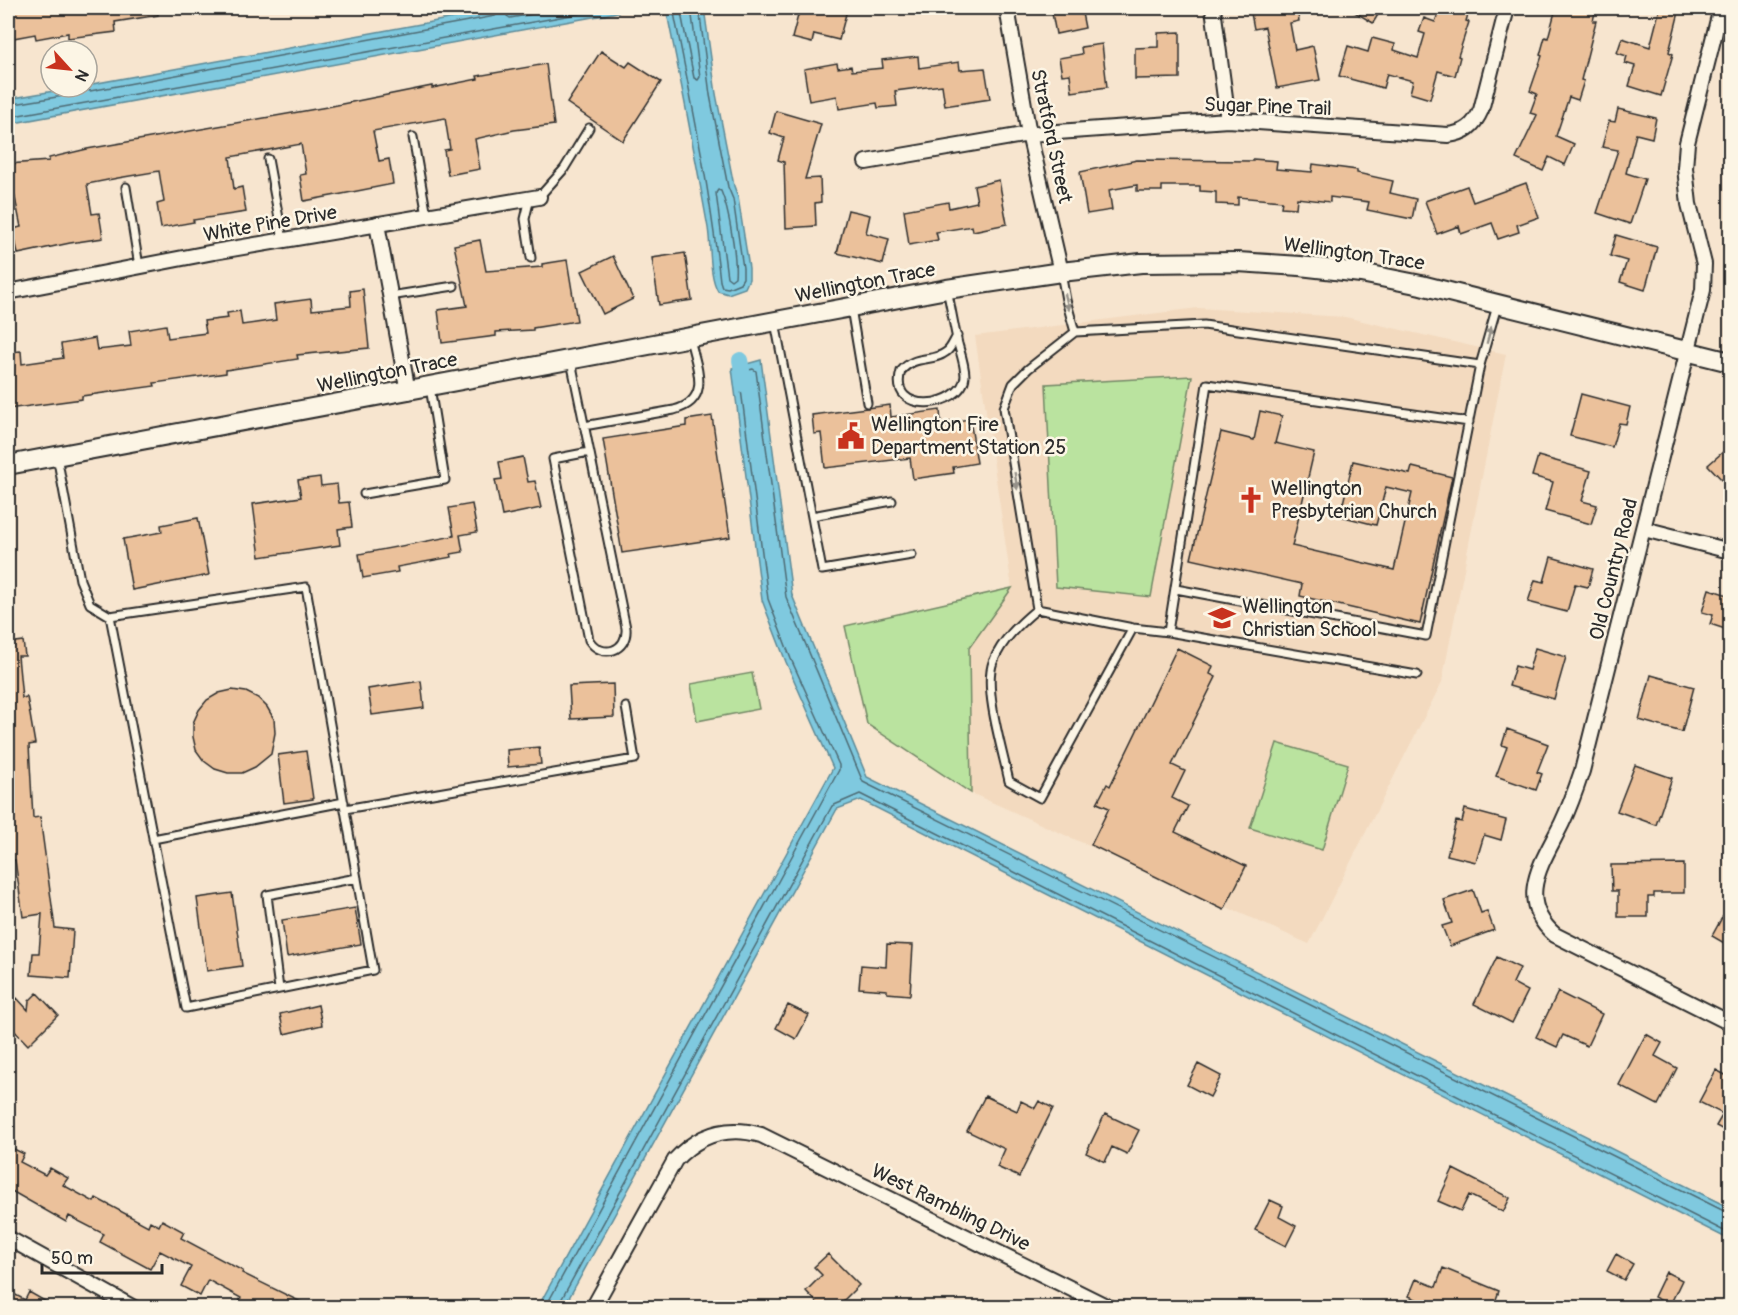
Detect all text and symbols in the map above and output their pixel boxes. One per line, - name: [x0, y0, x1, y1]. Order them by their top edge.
- north arrow: [39, 39, 99, 99]
- text: N: [70, 66, 93, 85]
- street label: Stratford Street: [1025, 67, 1078, 206]
- street label: Sugar Pine Trail: [1204, 92, 1332, 121]
- street label: White Pine Drive: [201, 199, 339, 248]
- street label: Wellington Trace: [1282, 231, 1426, 276]
- street label: Wellington Trace: [793, 257, 938, 308]
- one-way arrow: [1063, 293, 1073, 311]
- one-way arrow: [1485, 325, 1494, 343]
- street label: Wellington Trace: [315, 347, 460, 398]
- place label: Wellington Fire Department Station 25: [871, 412, 1066, 460]
- public building icon: Wellington Fire Department Station 25: [836, 421, 866, 451]
- one-way arrow: [1012, 472, 1021, 491]
- place label: Wellington Presbyterian Church: [1271, 476, 1437, 524]
- church icon: Wellington Presbyterian Church: [1236, 485, 1266, 515]
- street label: Old Country Road: [1584, 496, 1643, 643]
- place label: Wellington Christian School: [1242, 594, 1377, 642]
- school or university icon: Wellington Christian School: [1207, 603, 1237, 633]
- street label: West Rambling Drive: [867, 1158, 1034, 1257]
- scale bar: [42, 1237, 162, 1275]
- text: 50 m: [51, 1247, 93, 1270]

